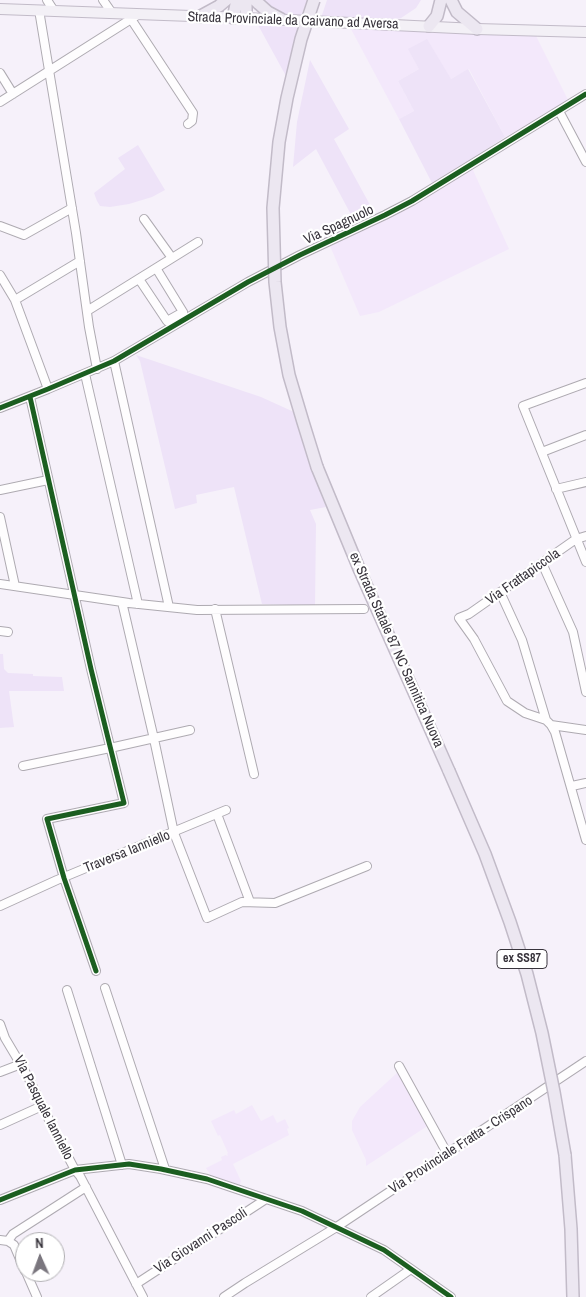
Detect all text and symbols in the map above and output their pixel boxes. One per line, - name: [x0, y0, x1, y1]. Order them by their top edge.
- street label: Strada Provinciale da Caivano ad Aversa: [187, 9, 399, 33]
- street label: Via Spagnuolo: [301, 202, 377, 248]
- street label: Via Frattapiccola: [483, 545, 563, 609]
- street label: ex Strada Statale 87 NC Sannitica Nuova: [345, 550, 447, 750]
- street label: Traversa Ianniello: [81, 827, 173, 877]
- road number: ex SS87: [497, 950, 547, 969]
- street label: Via Pasquale Ianniello: [9, 1053, 77, 1163]
- street label: Via Provinciale Fratta - Crispano: [386, 1092, 536, 1198]
- street label: Via Giovanni Pascoli: [151, 1205, 251, 1277]
- north arrow: [15, 1232, 65, 1282]
- text: N: [35, 1234, 44, 1252]

